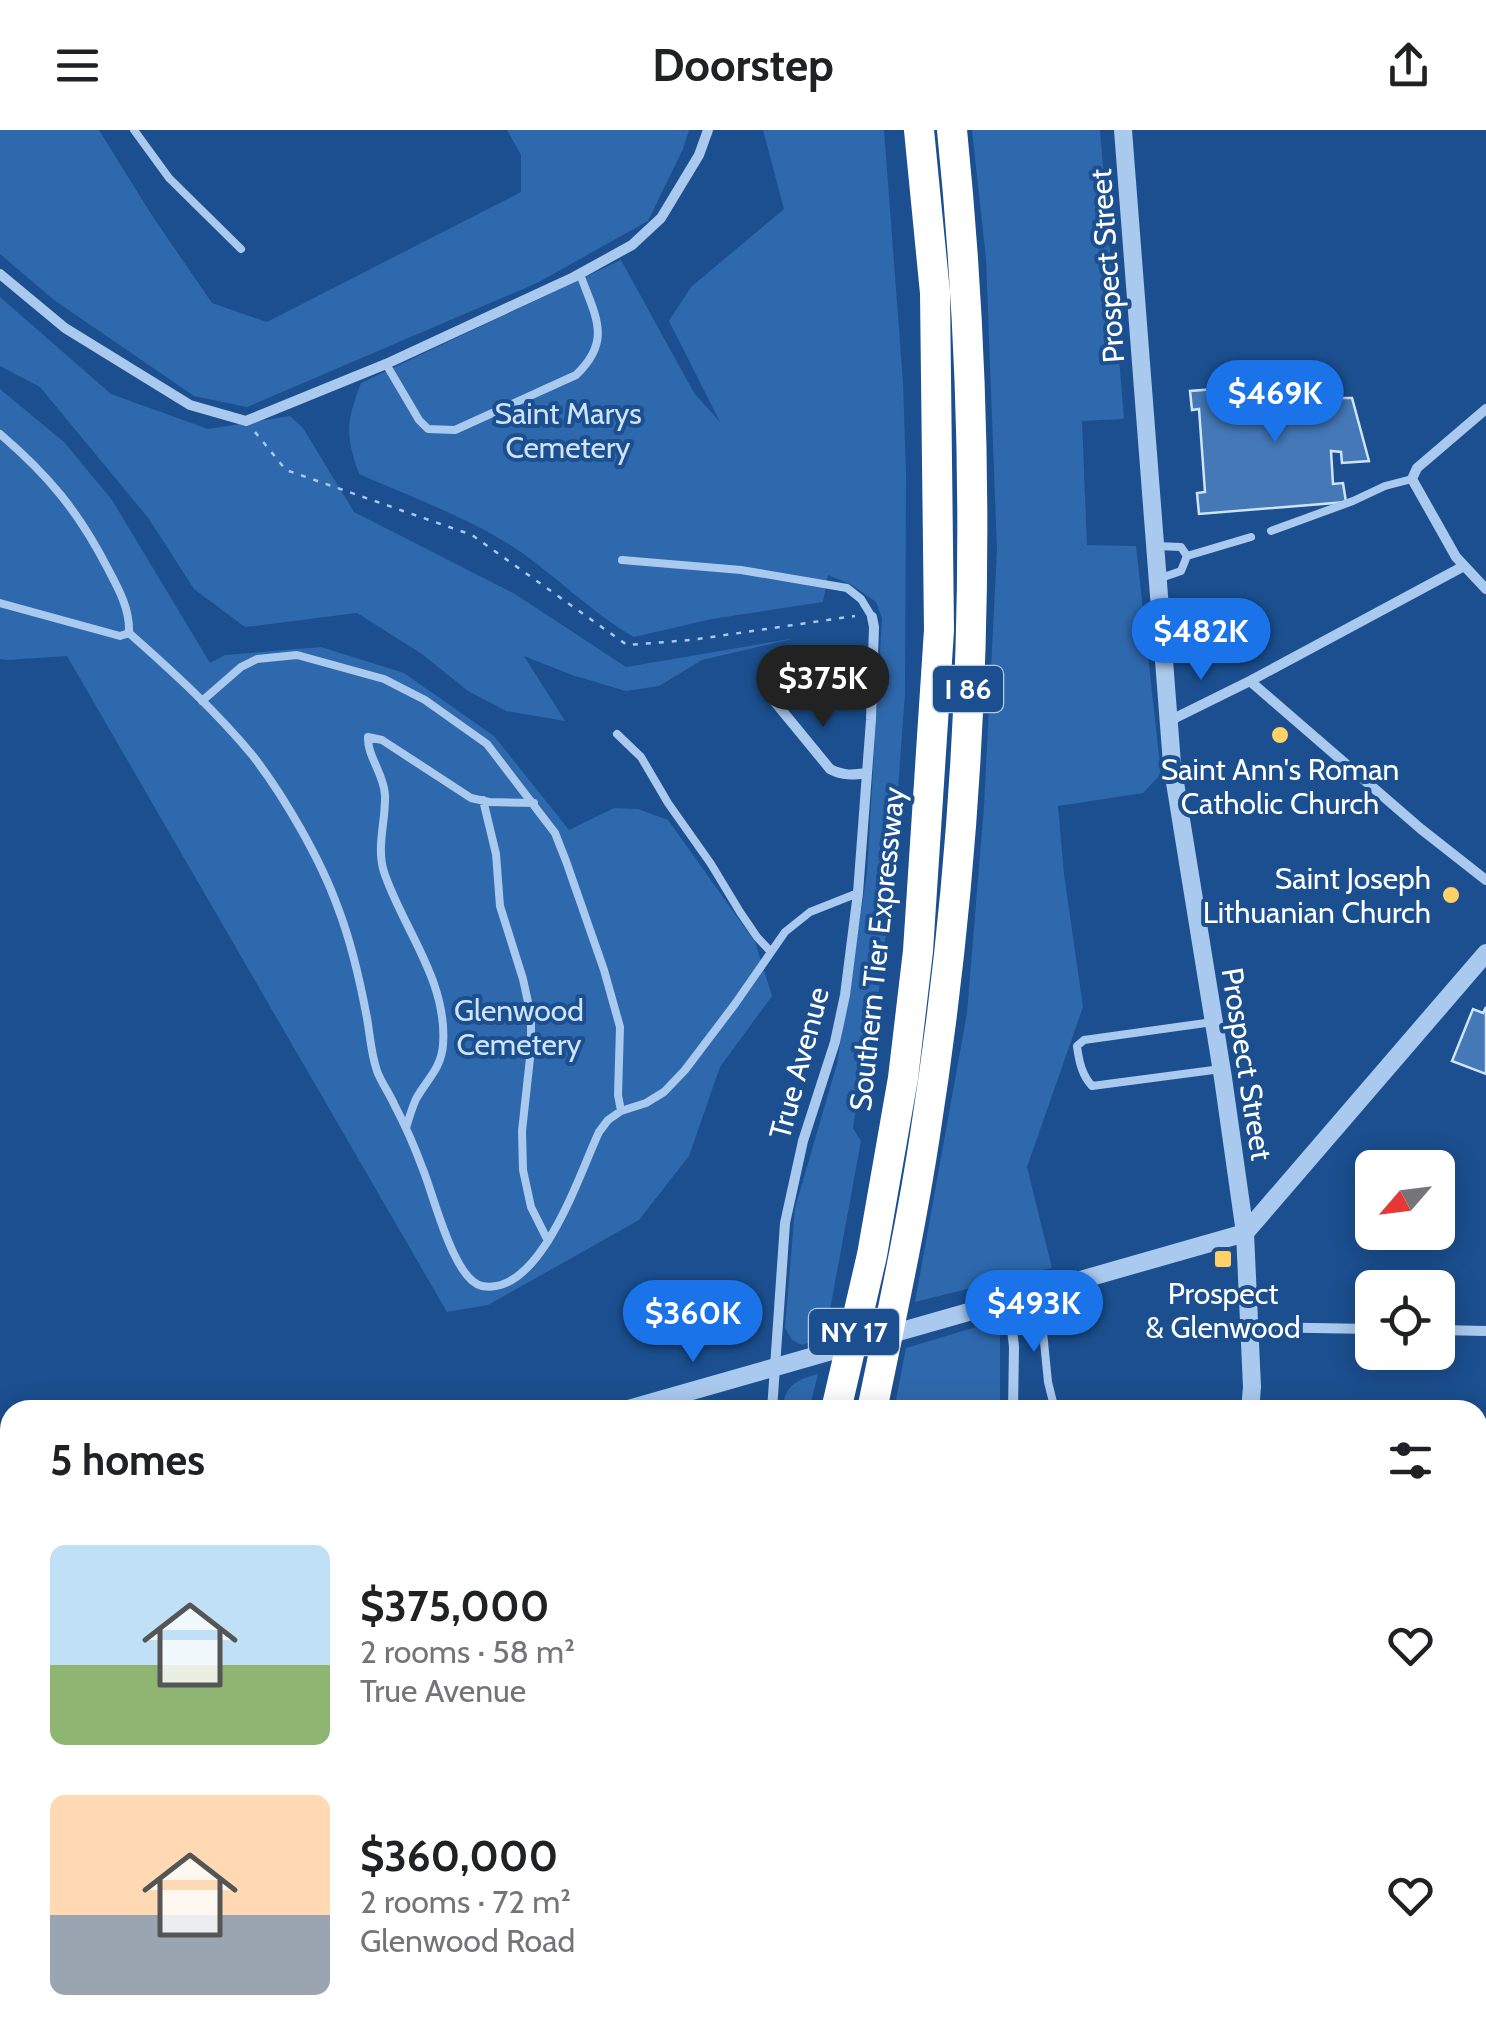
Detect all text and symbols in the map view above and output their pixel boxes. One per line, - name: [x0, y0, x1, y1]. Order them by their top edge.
- icon: menu: [50, 38, 105, 93]
- text: Doorstep: [652, 38, 834, 92]
- icon: share: [1381, 38, 1436, 93]
- street label: Prospect Street: [1082, 168, 1132, 364]
- pin: $469K: [1205, 360, 1345, 445]
- text: $469K: [1228, 373, 1322, 412]
- park label: Saint Marys Cemetery: [494, 395, 642, 466]
- pin: $482K: [1131, 598, 1271, 683]
- text: $482K: [1154, 611, 1248, 650]
- pin: $375K: [753, 645, 893, 730]
- text: $375K: [778, 658, 868, 697]
- road number: I 86: [933, 666, 1003, 712]
- marker: Saint Ann's Roman Catholic Church: [1269, 724, 1291, 746]
- place label: Saint Ann's Roman Catholic Church: [1161, 751, 1399, 822]
- street label: Southern Tier Expressway: [842, 785, 912, 1113]
- place label: Saint Joseph Lithuanian Church: [1203, 860, 1431, 931]
- marker: Saint Joseph Lithuanian Church: [1440, 884, 1462, 906]
- street label: Prospect Street: [1214, 965, 1280, 1163]
- street label: True Avenue: [761, 983, 837, 1143]
- park label: Glenwood Cemetery: [454, 992, 584, 1063]
- north arrow: [1355, 1150, 1455, 1250]
- map controls: [1355, 1150, 1455, 1370]
- marker: Prospect & Glenwood: [1212, 1248, 1234, 1270]
- pin: $493K: [964, 1270, 1104, 1355]
- button: locate: [1355, 1270, 1455, 1370]
- place label: Prospect & Glenwood: [1145, 1275, 1301, 1346]
- pin: $360K: [623, 1280, 763, 1365]
- text: $493K: [987, 1283, 1081, 1322]
- text: $360K: [645, 1293, 741, 1332]
- road number: NY 17: [809, 1309, 899, 1355]
- icon: filters: [1383, 1433, 1438, 1488]
- text: 5 homes: [50, 1434, 205, 1486]
- text: $375,000: [360, 1580, 549, 1632]
- icon: home: [130, 1585, 250, 1705]
- icon: heart: [1383, 1618, 1438, 1673]
- text: 2 rooms · 58 m²: [360, 1632, 575, 1671]
- text: True Avenue: [360, 1671, 526, 1710]
- text: $360,000: [360, 1830, 558, 1882]
- icon: home: [130, 1835, 250, 1955]
- icon: heart: [1383, 1868, 1438, 1923]
- text: 2 rooms · 72 m²: [360, 1882, 571, 1921]
- text: Glenwood Road: [360, 1921, 575, 1960]

